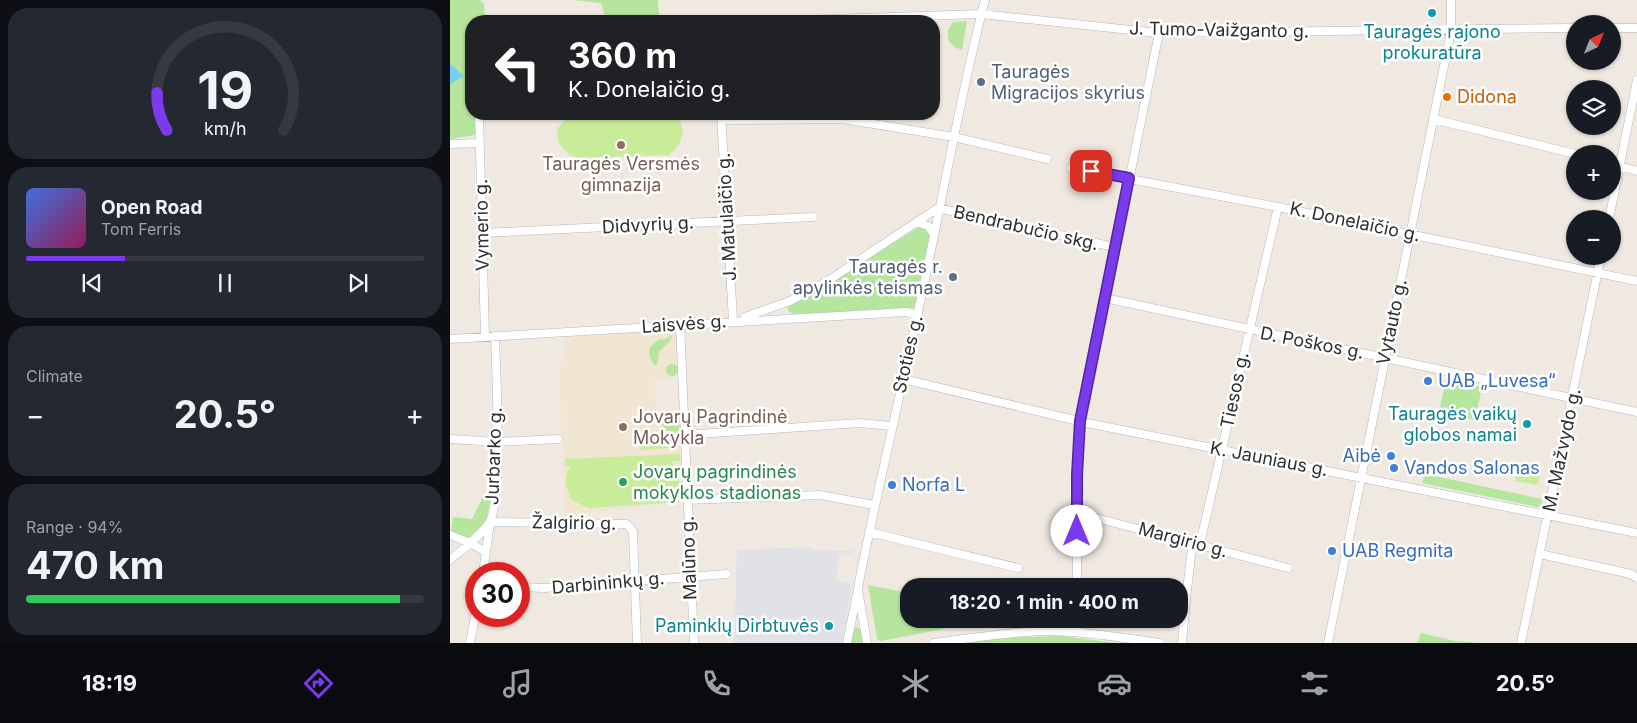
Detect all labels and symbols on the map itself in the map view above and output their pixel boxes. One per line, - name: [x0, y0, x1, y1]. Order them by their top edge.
- marker: Tauragės rajono prokuratūra: [1426, 7, 1438, 19]
- north arrow: [1566, 15, 1621, 70]
- street label: J. Tumo-Vaižganto g.: [1129, 17, 1309, 42]
- place label: Tauragės rajono prokuratūra: [1363, 21, 1501, 63]
- place label: Tauragės Migracijos skyrius: [991, 61, 1145, 103]
- marker: Tauragės Migracijos skyrius: [975, 76, 987, 88]
- place label: Didona: [1457, 86, 1517, 107]
- marker: Didona: [1441, 91, 1453, 103]
- marker: Tauragės Versmės gimnazija: [615, 139, 627, 151]
- pin: [1070, 150, 1112, 192]
- street label: J. Matulaičio g.: [713, 152, 740, 282]
- place label: Tauragės Versmės gimnazija: [542, 153, 700, 195]
- street label: Vymerio g.: [470, 179, 493, 271]
- street label: K. Donelaičio g.: [1288, 197, 1422, 246]
- street label: Bendrabučio skg.: [952, 201, 1101, 254]
- street label: Didvyrių g.: [601, 212, 694, 237]
- place label: Tauragės r. apylinkės teismas: [793, 256, 943, 298]
- marker: Tauragės r. apylinkės teismas: [947, 271, 959, 283]
- street label: Vytauto g.: [1372, 277, 1411, 367]
- street label: Laisvės g.: [641, 310, 727, 337]
- street label: Stoties g.: [888, 313, 927, 395]
- street label: D. Poškos g.: [1258, 322, 1366, 363]
- street label: Tiesos g.: [1216, 350, 1253, 430]
- place label: UAB „Luvesa“: [1438, 370, 1556, 391]
- marker: UAB „Luvesa“: [1422, 375, 1434, 387]
- street label: M. Mažvydo g.: [1538, 386, 1585, 514]
- place label: Tauragės vaikų globos namai: [1388, 403, 1517, 445]
- place label: Jovarų Pagrindinė Mokykla: [633, 406, 788, 448]
- street label: Jurbarko g.: [481, 407, 506, 505]
- marker: Tauragės vaikų globos namai: [1521, 418, 1533, 430]
- marker: Jovarų Pagrindinė Mokykla: [617, 421, 629, 433]
- street label: K. Jauniaus g.: [1208, 437, 1330, 480]
- place label: Aibė: [1343, 445, 1381, 466]
- marker: Aibė: [1385, 450, 1397, 462]
- place label: Vandos Salonas: [1404, 457, 1540, 478]
- place label: Jovarų pagrindinės mokyklos stadionas: [633, 461, 801, 503]
- marker: Vandos Salonas: [1388, 462, 1400, 474]
- place label: Norfa L: [902, 474, 965, 495]
- marker: Jovarų pagrindinės mokyklos stadionas: [617, 476, 629, 488]
- marker: Norfa L: [886, 479, 898, 491]
- position arrow: [1050, 504, 1102, 556]
- street label: Žalgirio g.: [531, 510, 617, 534]
- street label: Malūno g.: [677, 516, 700, 600]
- street label: Margirio g.: [1136, 518, 1230, 562]
- place label: UAB Regmita: [1342, 540, 1453, 561]
- marker: UAB Regmita: [1326, 545, 1338, 557]
- speed limit sign: 30: [465, 562, 530, 627]
- street label: Darbininkų g.: [551, 567, 665, 598]
- place label: Paminklų Dirbtuvės: [655, 615, 819, 636]
- marker: Paminklų Dirbtuvės: [823, 620, 835, 632]

